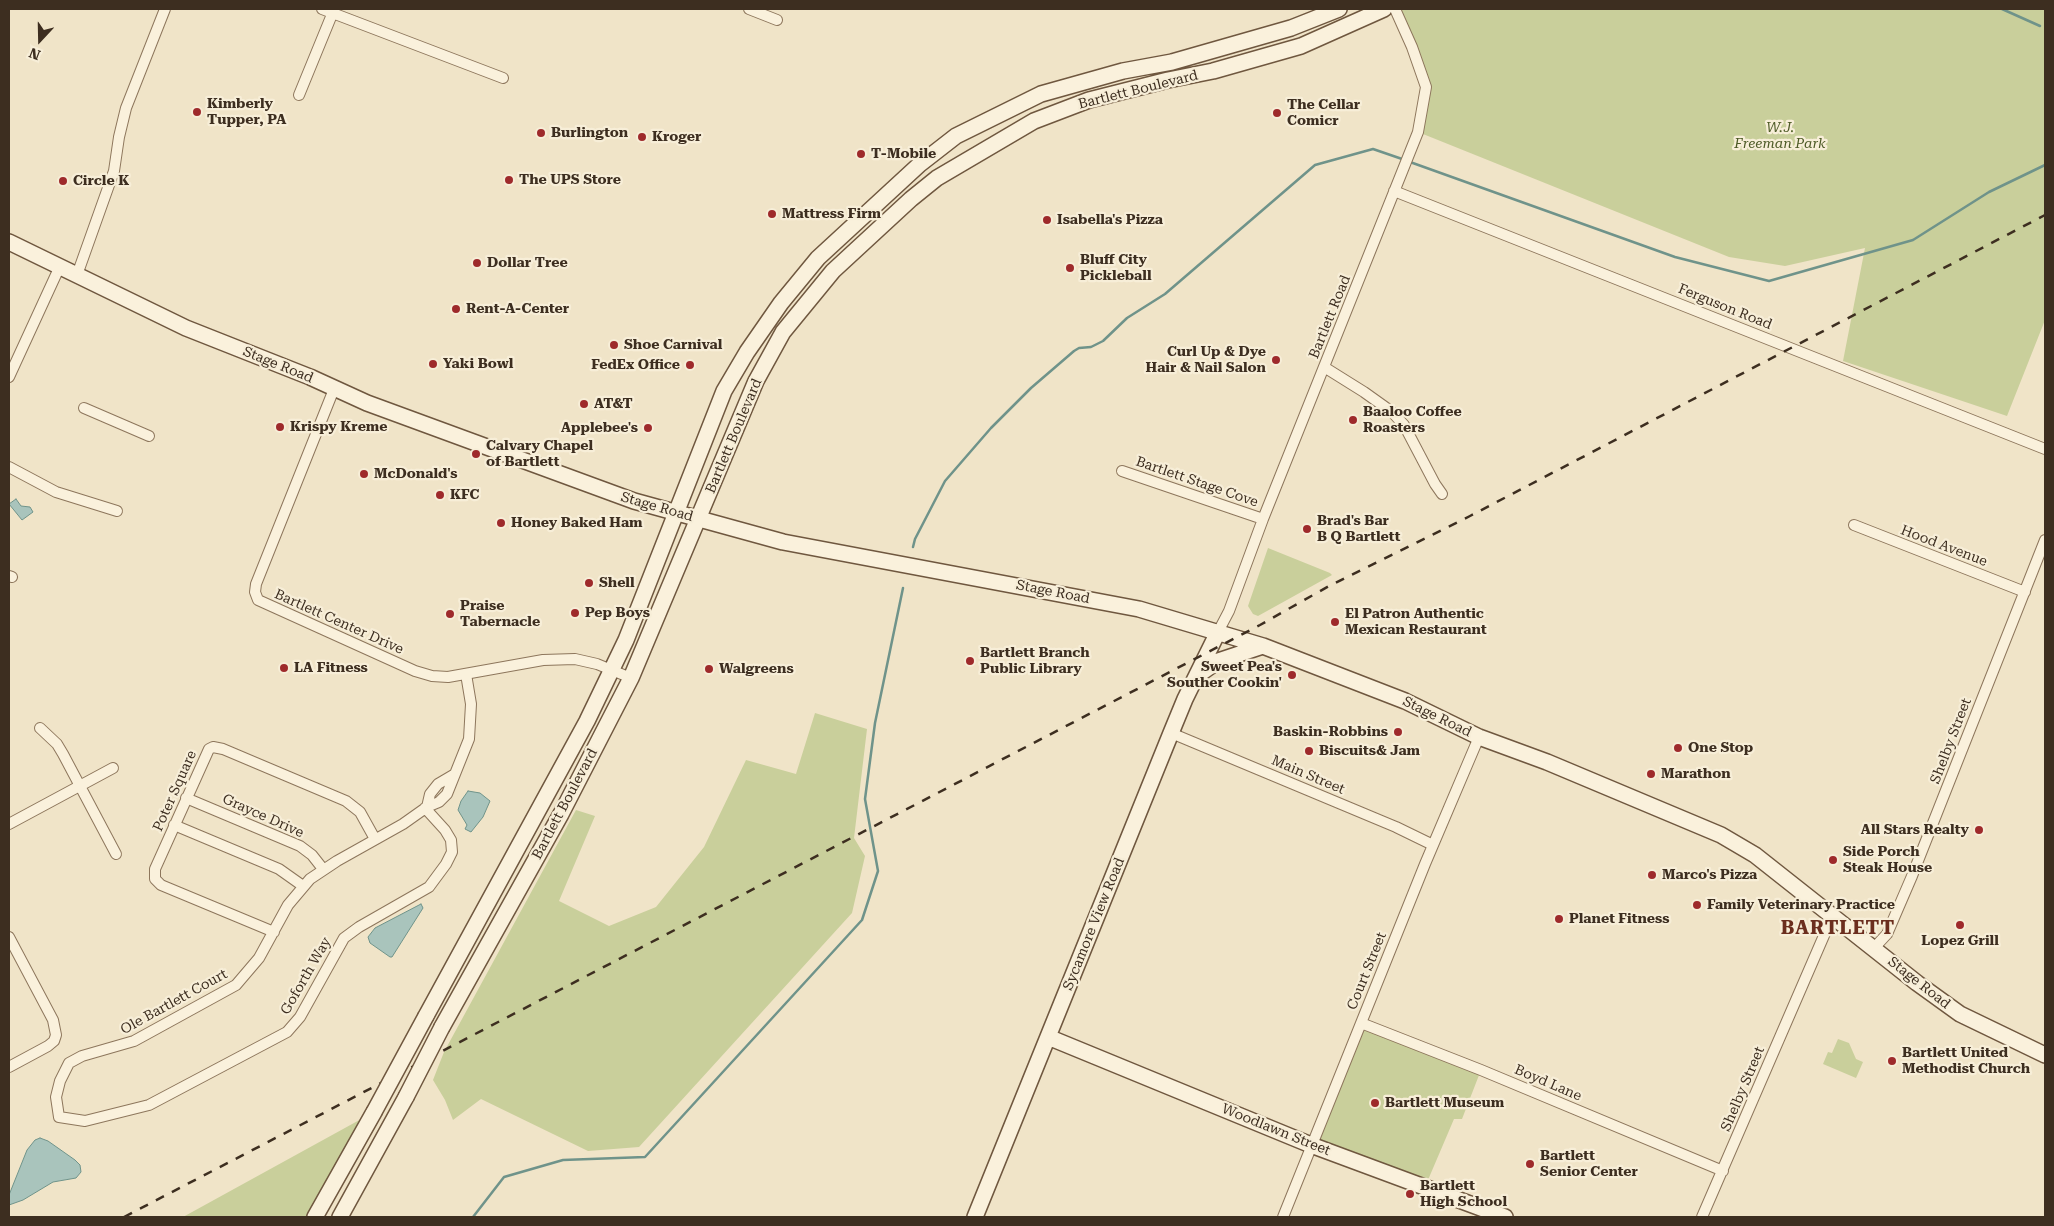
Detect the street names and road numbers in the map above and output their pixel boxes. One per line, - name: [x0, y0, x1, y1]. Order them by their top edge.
- street label: Bartlett Boulevard: [1076, 67, 1200, 113]
- street label: Bartlett Road: [1306, 273, 1354, 361]
- street label: Ferguson Road: [1676, 281, 1774, 333]
- street label: Stage Road: [240, 343, 316, 387]
- street label: Bartlett Boulevard: [702, 376, 766, 496]
- street label: Bartlett Stage Cove: [1134, 453, 1260, 511]
- street label: Stage Road: [619, 489, 695, 525]
- street label: Hood Avenue: [1898, 522, 1990, 570]
- street label: Stage Road: [1015, 577, 1091, 607]
- street label: Bartlett Center Drive: [272, 586, 406, 658]
- street label: Stage Road: [1400, 693, 1474, 741]
- street label: Shelby Street: [1927, 696, 1975, 786]
- street label: Bartlett Boulevard: [529, 746, 601, 862]
- street label: Poter Square: [150, 748, 200, 834]
- street label: Main Street: [1269, 752, 1347, 798]
- street label: Grayce Drive: [220, 791, 306, 841]
- street label: Sycamore View Road: [1060, 855, 1128, 993]
- street label: Court Street: [1344, 930, 1390, 1012]
- street label: Goforth Way: [277, 934, 335, 1018]
- street label: Stage Road: [1884, 953, 1954, 1013]
- street label: Ole Bartlett Court: [118, 966, 230, 1038]
- street label: Shelby Street: [1718, 1044, 1768, 1134]
- street label: Boyd Lane: [1512, 1061, 1584, 1105]
- street label: Woodlawn Street: [1219, 1101, 1333, 1159]

